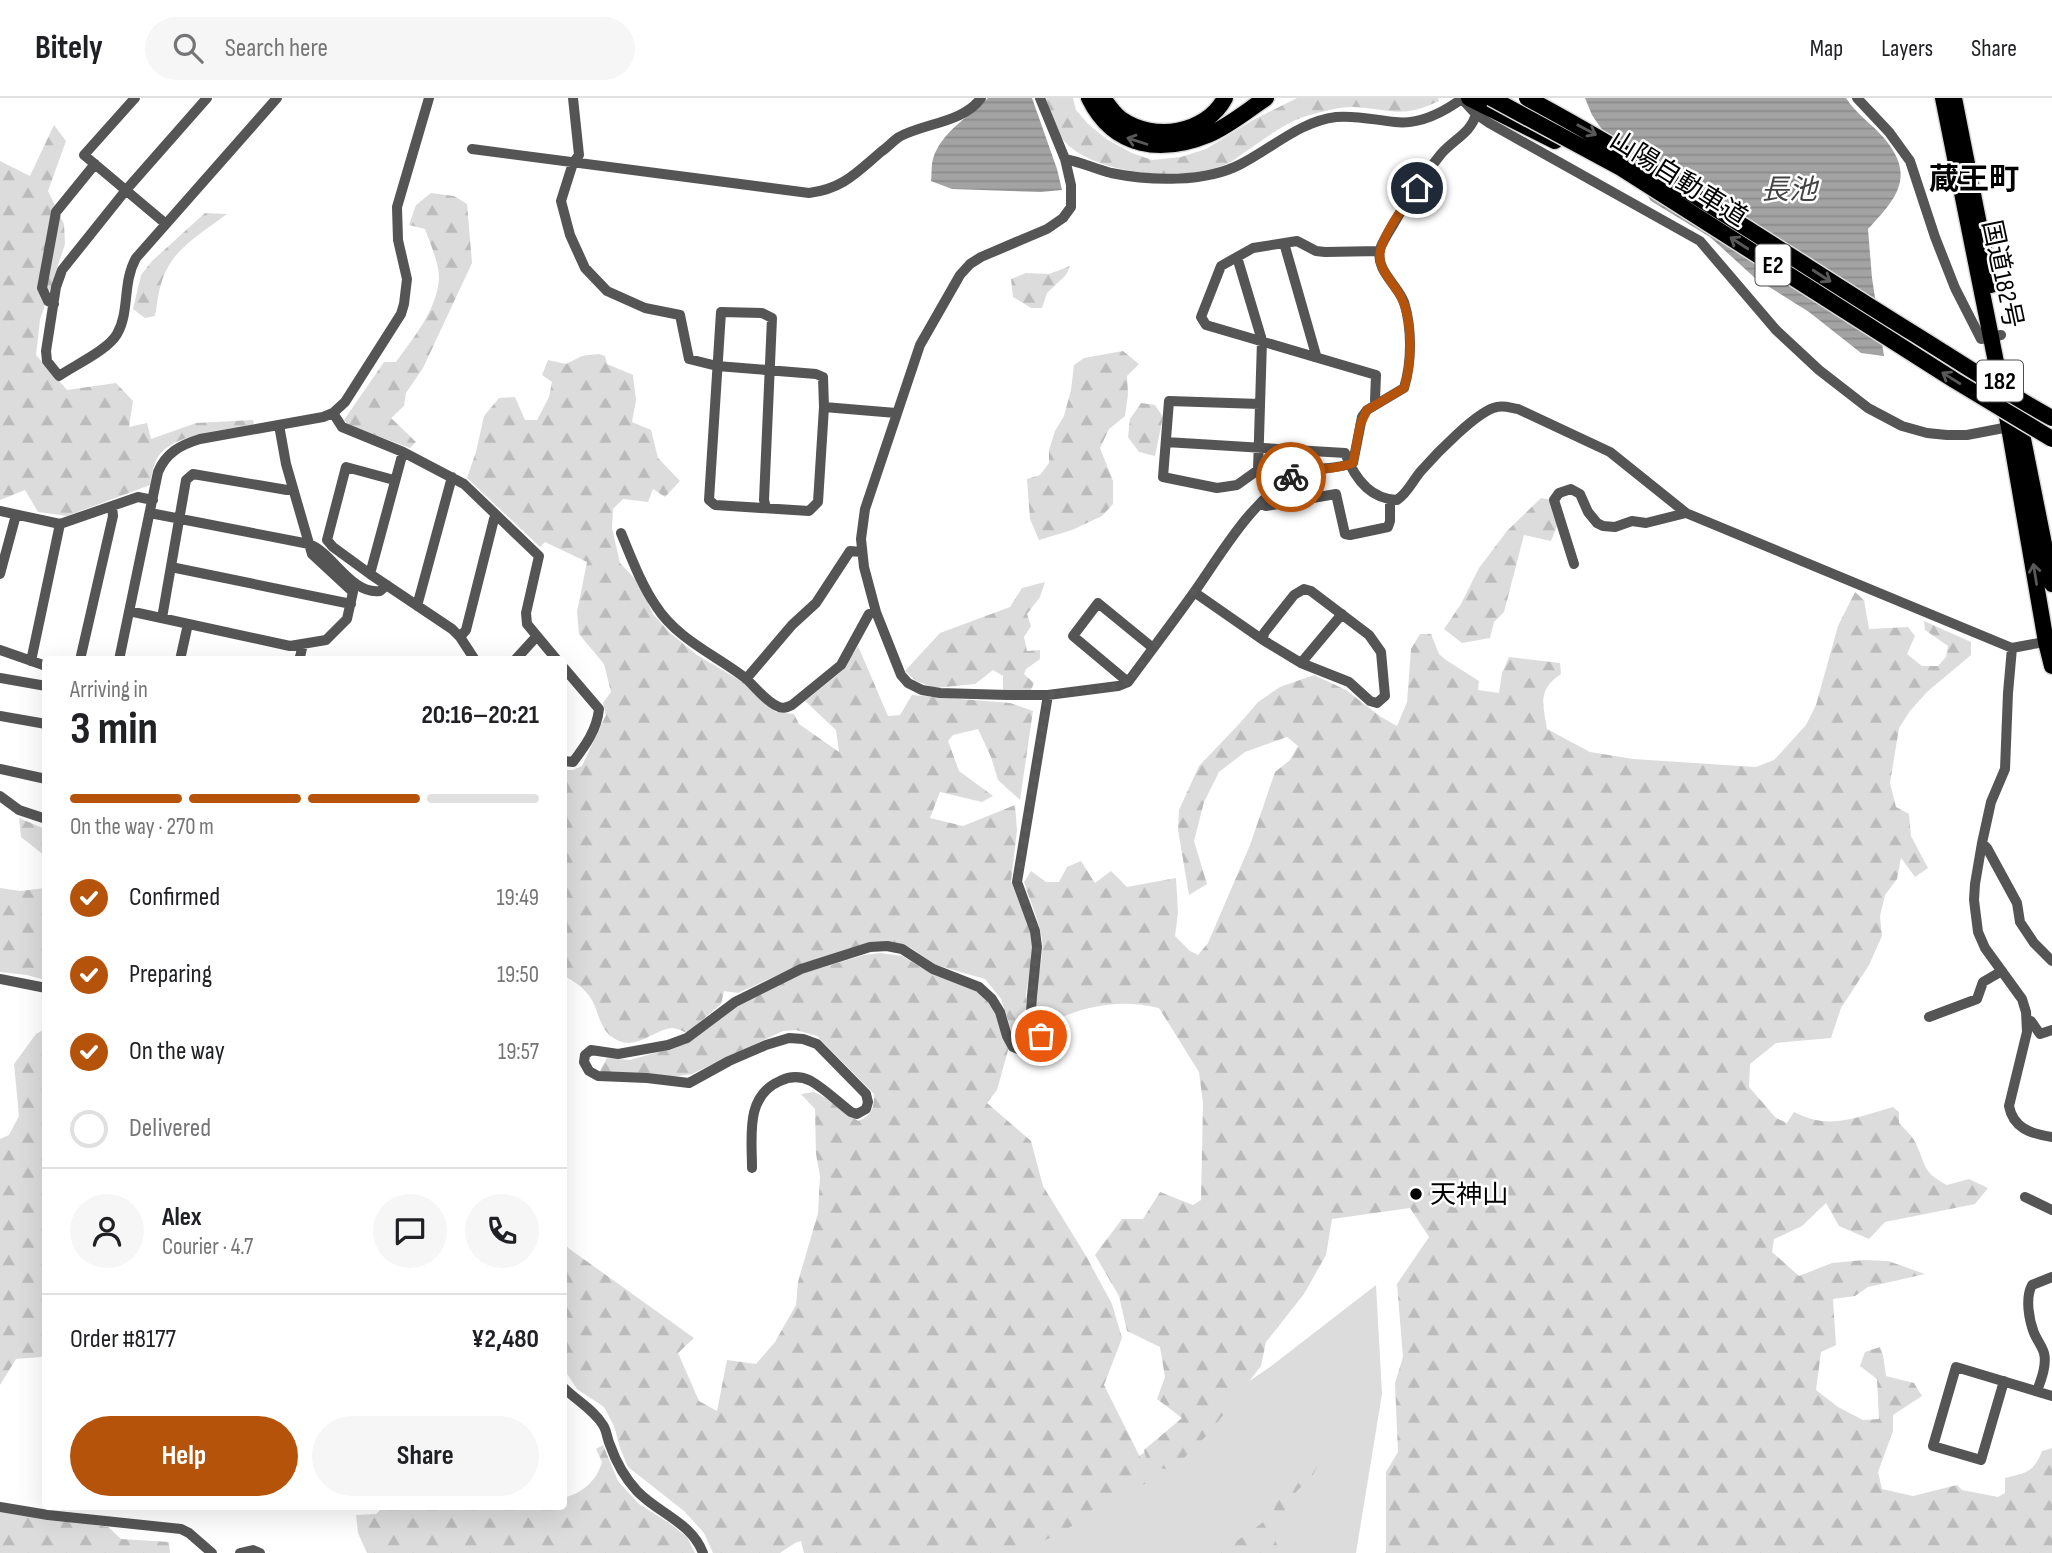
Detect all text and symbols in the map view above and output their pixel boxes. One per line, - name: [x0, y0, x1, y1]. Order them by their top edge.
- search box: [145, 17, 635, 80]
- text: Bitely: [35, 28, 103, 68]
- icon: search: [169, 29, 207, 67]
- text: Search here: [225, 33, 328, 64]
- text: Map: [1810, 34, 1843, 63]
- text: Layers: [1881, 34, 1933, 63]
- text: Share: [1971, 34, 2017, 63]
- one-way arrow: [1576, 124, 1597, 137]
- street label: 山陽自動車道: [1604, 125, 1753, 234]
- one-way arrow: [1126, 133, 1148, 146]
- pin: [1387, 158, 1447, 218]
- district label: 蔵王町: [1929, 162, 2019, 198]
- icon: home: [1398, 169, 1436, 207]
- water label: 長池: [1761, 174, 1820, 207]
- street label: 国道182号: [1975, 217, 2028, 331]
- one-way arrow: [1729, 236, 1749, 250]
- road number: E2: [1756, 244, 1790, 286]
- one-way arrow: [1811, 270, 1831, 284]
- road number: 182: [1977, 360, 2023, 402]
- one-way arrow: [1942, 371, 1962, 385]
- courier: [1256, 442, 1326, 512]
- icon: bike: [1272, 458, 1310, 496]
- one-way arrow: [2028, 563, 2041, 586]
- text: Arriving in: [70, 676, 148, 704]
- text: 20:16–20:21: [421, 700, 539, 731]
- text: 3 min: [70, 702, 158, 757]
- text: On the way · 270 m: [70, 813, 214, 841]
- icon: check: [70, 879, 108, 917]
- text: Confirmed: [129, 882, 220, 913]
- text: 19:49: [497, 884, 539, 912]
- icon: check: [70, 956, 108, 994]
- text: Preparing: [129, 959, 212, 990]
- text: 19:50: [497, 961, 539, 989]
- pin: [1011, 1006, 1071, 1066]
- icon: bag: [1022, 1017, 1060, 1055]
- icon: check: [70, 1033, 108, 1071]
- text: On the way: [129, 1036, 225, 1067]
- text: 19:57: [498, 1038, 539, 1066]
- text: Delivered: [129, 1113, 211, 1144]
- place label: 天神山: [1430, 1180, 1508, 1211]
- marker: 天神山: [1408, 1186, 1424, 1202]
- button: person: [70, 1194, 144, 1268]
- button: chat: [373, 1194, 447, 1268]
- button: phone: [465, 1194, 539, 1268]
- text: Alex: [162, 1202, 202, 1233]
- text: Courier · 4.7: [162, 1233, 253, 1261]
- text: Order #8177: [70, 1324, 176, 1355]
- text: ¥2,480: [471, 1324, 539, 1355]
- button: Help: [70, 1416, 298, 1496]
- button: Share: [312, 1416, 539, 1496]

